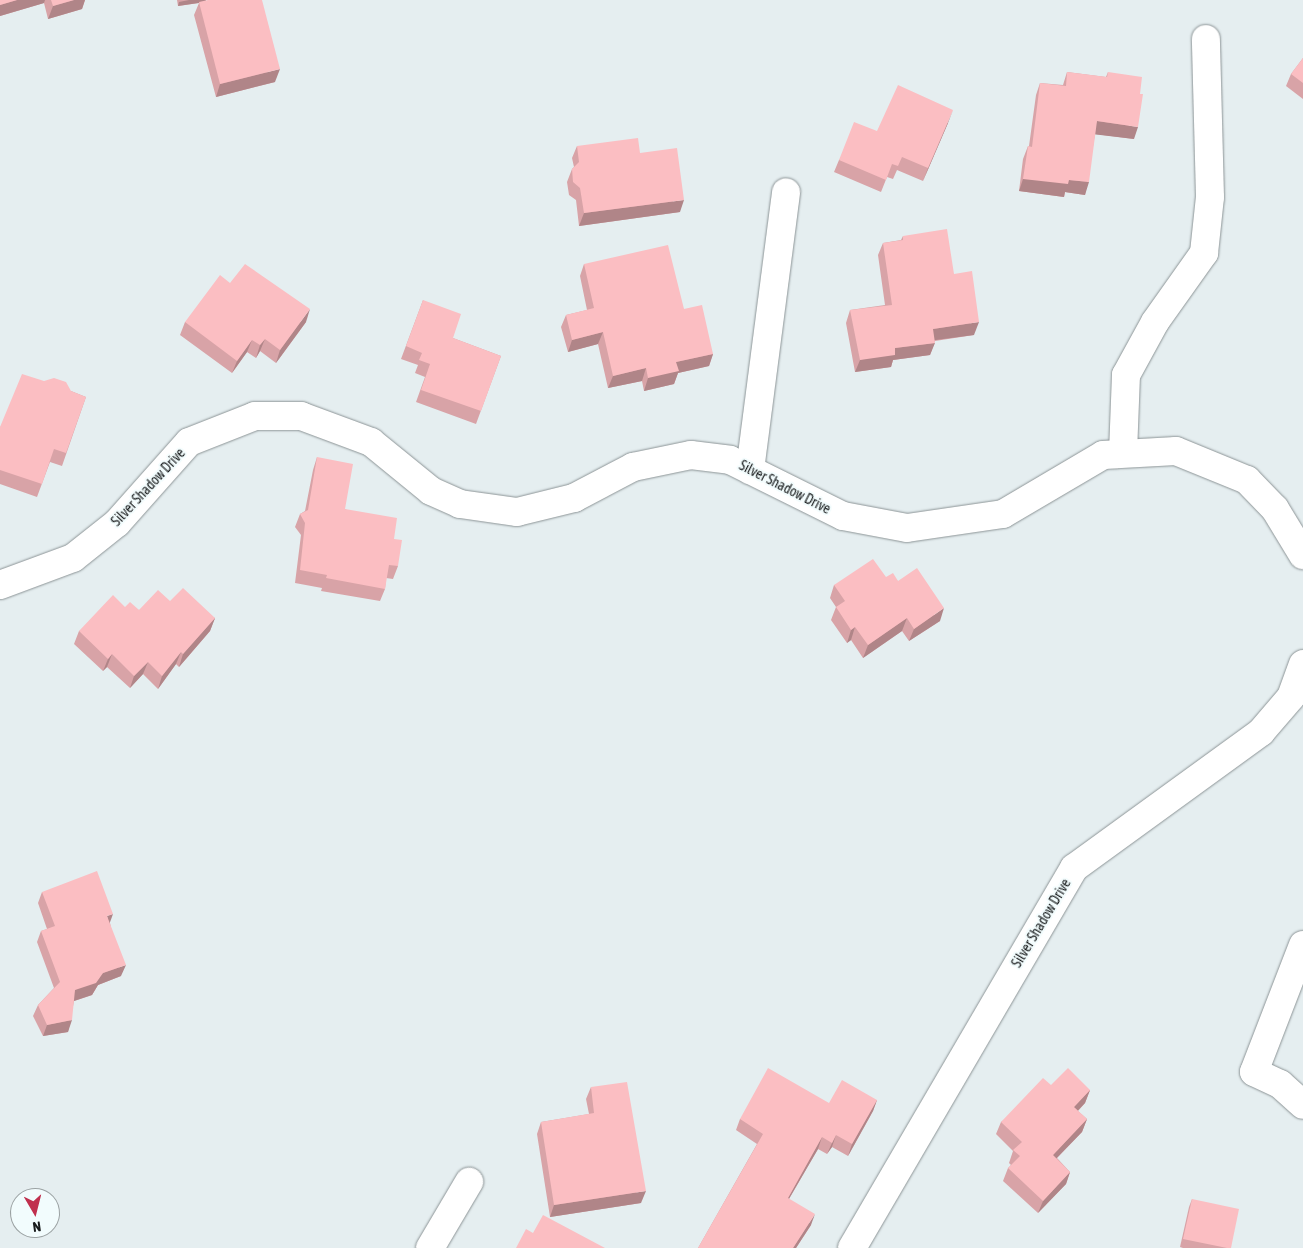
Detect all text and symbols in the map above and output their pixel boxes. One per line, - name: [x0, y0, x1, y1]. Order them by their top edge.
- street label: Silver Shadow Drive: [108, 445, 188, 529]
- street label: Silver Shadow Drive: [736, 457, 834, 517]
- street label: Silver Shadow Drive: [1008, 876, 1074, 970]
- north arrow: [10, 1188, 60, 1238]
- text: N: [32, 1218, 42, 1235]

